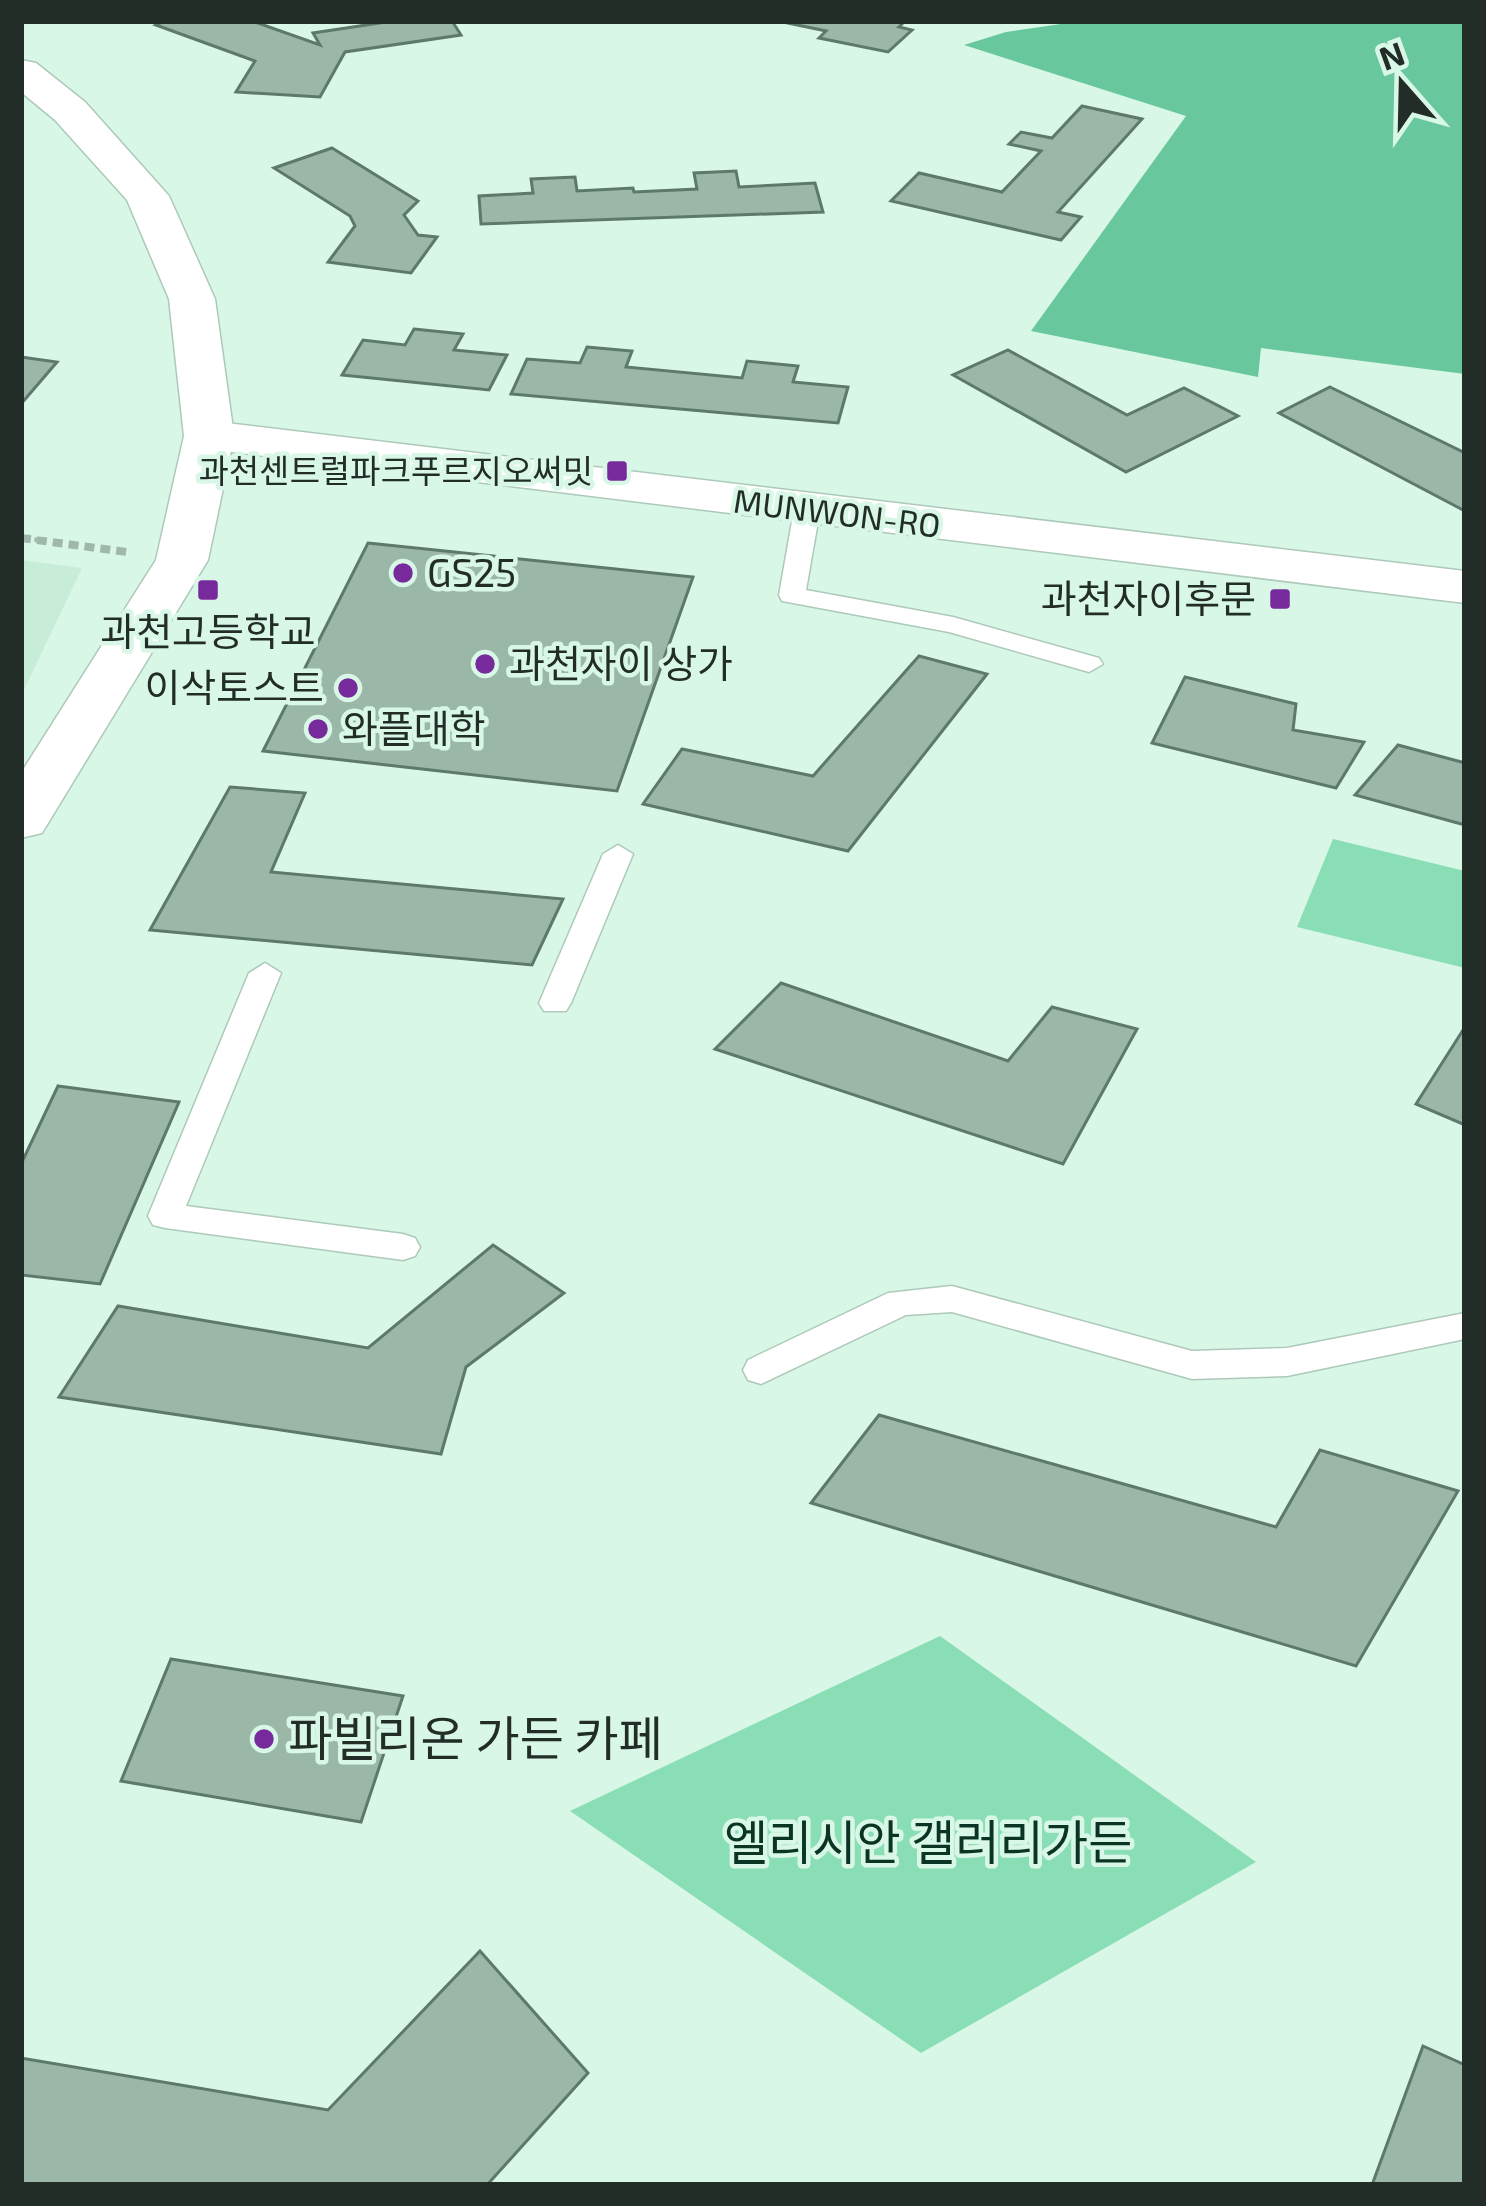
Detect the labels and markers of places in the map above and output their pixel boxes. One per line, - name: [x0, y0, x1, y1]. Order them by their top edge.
- place label: 과천센트럴파크푸르지오써밋: [198, 450, 593, 490]
- marker: 과천센트럴파크푸르지오써밋: [604, 458, 630, 484]
- place label: GS25: [427, 548, 516, 595]
- marker: GS25: [390, 560, 416, 586]
- place label: 과천자이후문: [1041, 574, 1256, 621]
- marker: 과천고등학교: [195, 577, 221, 603]
- marker: 과천자이후문: [1267, 586, 1293, 612]
- place label: 과천고등학교: [100, 607, 316, 654]
- place label: 과천자이 상가: [509, 639, 733, 686]
- marker: 과천자이 상가: [472, 651, 498, 677]
- place label: 이삭토스트: [145, 663, 324, 710]
- marker: 이삭토스트: [335, 675, 361, 701]
- place label: 와플대학: [342, 704, 486, 751]
- marker: 와플대학: [305, 716, 331, 742]
- place label: 파빌리온 가든 카페: [288, 1708, 663, 1766]
- marker: 파빌리온 가든 카페: [251, 1726, 277, 1752]

